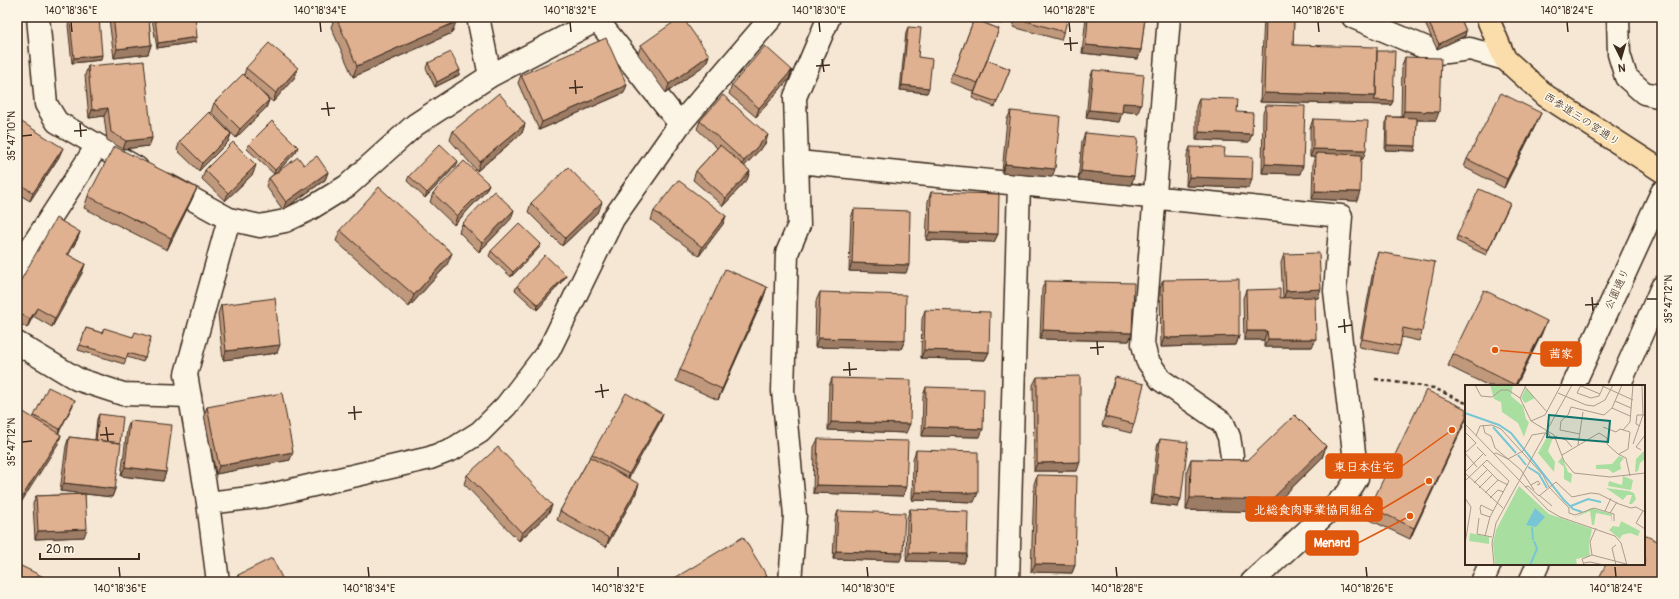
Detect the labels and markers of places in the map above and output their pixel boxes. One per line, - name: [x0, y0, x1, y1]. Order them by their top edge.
- callout: 茜家: [1541, 342, 1581, 366]
- callout: 東日本住宅: [1326, 454, 1402, 478]
- callout: 北総食肉事業協同組合: [1246, 497, 1382, 521]
- callout: Menard: [1306, 531, 1358, 555]

